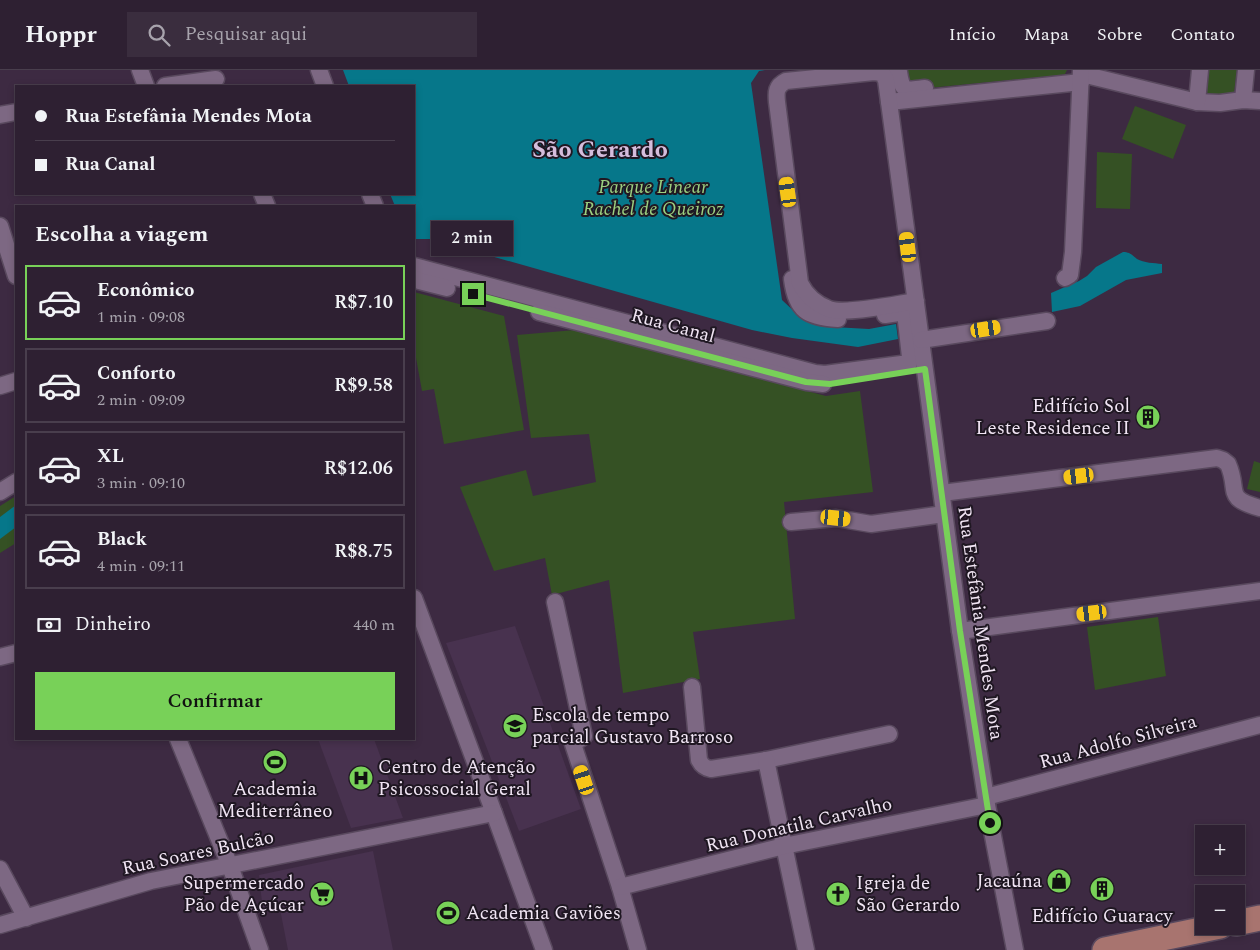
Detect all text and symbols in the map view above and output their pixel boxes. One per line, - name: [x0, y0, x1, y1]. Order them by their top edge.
- search box: [127, 12, 477, 57]
- text: Hoppr: [25, 17, 97, 53]
- text: Pesquisar aqui: [185, 20, 307, 49]
- icon: search: [145, 21, 173, 49]
- text: Início: [949, 21, 996, 48]
- text: Mapa: [1024, 21, 1069, 48]
- text: Sobre: [1097, 21, 1142, 48]
- text: Contato: [1170, 21, 1235, 48]
- text: Rua Estefânia Mendes Mota: [65, 102, 312, 131]
- district label: São Gerardo: [532, 132, 668, 168]
- text: Rua Canal: [65, 150, 155, 179]
- park label: Parque Linear Rachel de Queiroz: [583, 173, 724, 224]
- car: [778, 176, 797, 208]
- text: Escolha a viagem: [35, 218, 208, 251]
- callout: 2 min: [432, 222, 514, 256]
- text: 2 min: [451, 226, 493, 250]
- car: [898, 231, 917, 263]
- text: Econômico: [97, 276, 194, 305]
- icon: car: [37, 280, 82, 325]
- route end: [462, 283, 484, 305]
- text: R$7.10: [334, 288, 393, 317]
- street label: Rua Canal: [628, 301, 718, 351]
- text: 1 min · 09:08: [97, 305, 185, 329]
- car: [970, 319, 1001, 339]
- text: Conforto: [97, 359, 176, 388]
- icon: car: [37, 363, 82, 408]
- text: R$9.58: [334, 371, 393, 400]
- text: 2 min · 09:09: [97, 388, 185, 412]
- place label: Edifício Sol Leste Residence II: [975, 392, 1130, 443]
- building icon: Edifício Sol Leste Residence II: [1135, 404, 1161, 430]
- text: XL: [97, 442, 124, 471]
- icon: car: [37, 446, 82, 491]
- text: R$12.06: [324, 454, 393, 483]
- car: [1063, 467, 1094, 485]
- text: 3 min · 09:10: [97, 471, 185, 495]
- street label: Rua Estefânia Mendes Mota: [949, 504, 1011, 743]
- car: [820, 509, 851, 527]
- text: Black: [97, 525, 147, 554]
- icon: car: [37, 529, 82, 574]
- text: R$8.75: [334, 537, 393, 566]
- text: 4 min · 09:11: [97, 554, 185, 578]
- car: [1076, 604, 1107, 622]
- text: Dinheiro: [75, 610, 151, 639]
- icon: cash: [35, 611, 63, 639]
- text: 440 m: [353, 613, 395, 637]
- button: Confirmar: [35, 672, 395, 730]
- place label: Escola de tempo parcial Gustavo Barroso: [532, 701, 733, 752]
- street label: Rua Adolfo Silveira: [1036, 707, 1201, 777]
- school or university icon: Escola de tempo parcial Gustavo Barroso: [502, 713, 528, 739]
- sports icon: Academia Mediterrâneo: [262, 749, 288, 775]
- place label: Centro de Atenção Psicossocial Geral: [378, 753, 535, 804]
- car: [572, 763, 595, 797]
- hospital icon: Centro de Atenção Psicossocial Geral: [348, 765, 374, 791]
- place label: Academia Mediterrâneo: [218, 775, 333, 826]
- street label: Rua Donatila Carvalho: [703, 789, 895, 861]
- route start: [979, 812, 1001, 834]
- street label: Rua Soares Bulcão: [119, 823, 277, 883]
- map controls: [1195, 825, 1245, 935]
- button: +: [1195, 825, 1245, 875]
- place label: Jacaúna: [977, 867, 1043, 896]
- shop icon: Jacaúna: [1046, 868, 1072, 894]
- place label: Supermercado Pão de Açúcar: [183, 869, 304, 920]
- place label: Igreja de São Gerardo: [856, 869, 960, 920]
- building icon: Edifício Guaracy: [1089, 876, 1115, 902]
- supermarket icon: Supermercado Pão de Açúcar: [309, 881, 335, 907]
- church icon: Igreja de São Gerardo: [825, 881, 851, 907]
- button: −: [1195, 885, 1245, 935]
- place label: Academia Gaviões: [466, 899, 621, 928]
- sports icon: Academia Gaviões: [435, 900, 461, 926]
- place label: Edifício Guaracy: [1031, 902, 1174, 931]

